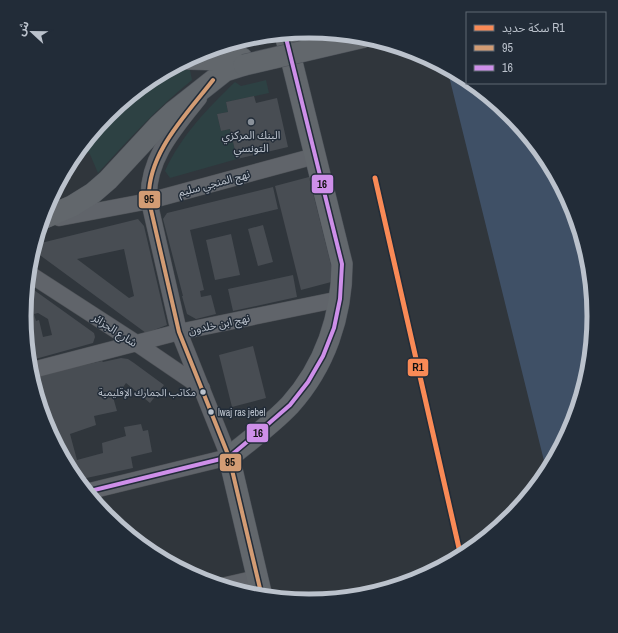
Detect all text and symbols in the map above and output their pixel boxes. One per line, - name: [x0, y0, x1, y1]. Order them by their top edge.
- north arrow: [12, 12, 52, 52]
- legend: [466, 12, 606, 84]
- text: ش: [13, 19, 32, 38]
- text: سكة حديد R1: [502, 20, 565, 36]
- text: 95: [502, 40, 513, 56]
- text: 16: [502, 60, 513, 76]
- marker: البنك المركزي التونسي: [246, 117, 256, 127]
- place label: البنك المركزي التونسي: [222, 128, 280, 158]
- street label: نهج المنجي سليم: [177, 167, 252, 202]
- line badge: 16: [311, 174, 334, 194]
- text: 16: [317, 177, 327, 191]
- line badge: 95: [138, 190, 161, 209]
- text: 95: [144, 192, 154, 206]
- street label: شارع الجزائر: [89, 310, 140, 351]
- street label: نهج ابن خلدون: [187, 311, 251, 338]
- line badge: R1: [407, 358, 429, 377]
- text: R1: [412, 360, 424, 374]
- place label: مكاتب الجمارك الإقليمية: [98, 386, 196, 399]
- marker: مكاتب الجمارك الإقليمية: [198, 387, 208, 397]
- place label: lwaj ras jebel: [218, 406, 266, 419]
- marker: lwaj ras jebel: [206, 407, 216, 417]
- line badge: 16: [246, 423, 269, 443]
- text: 16: [253, 426, 263, 440]
- line badge: 95: [219, 453, 242, 472]
- text: 95: [225, 455, 235, 469]

